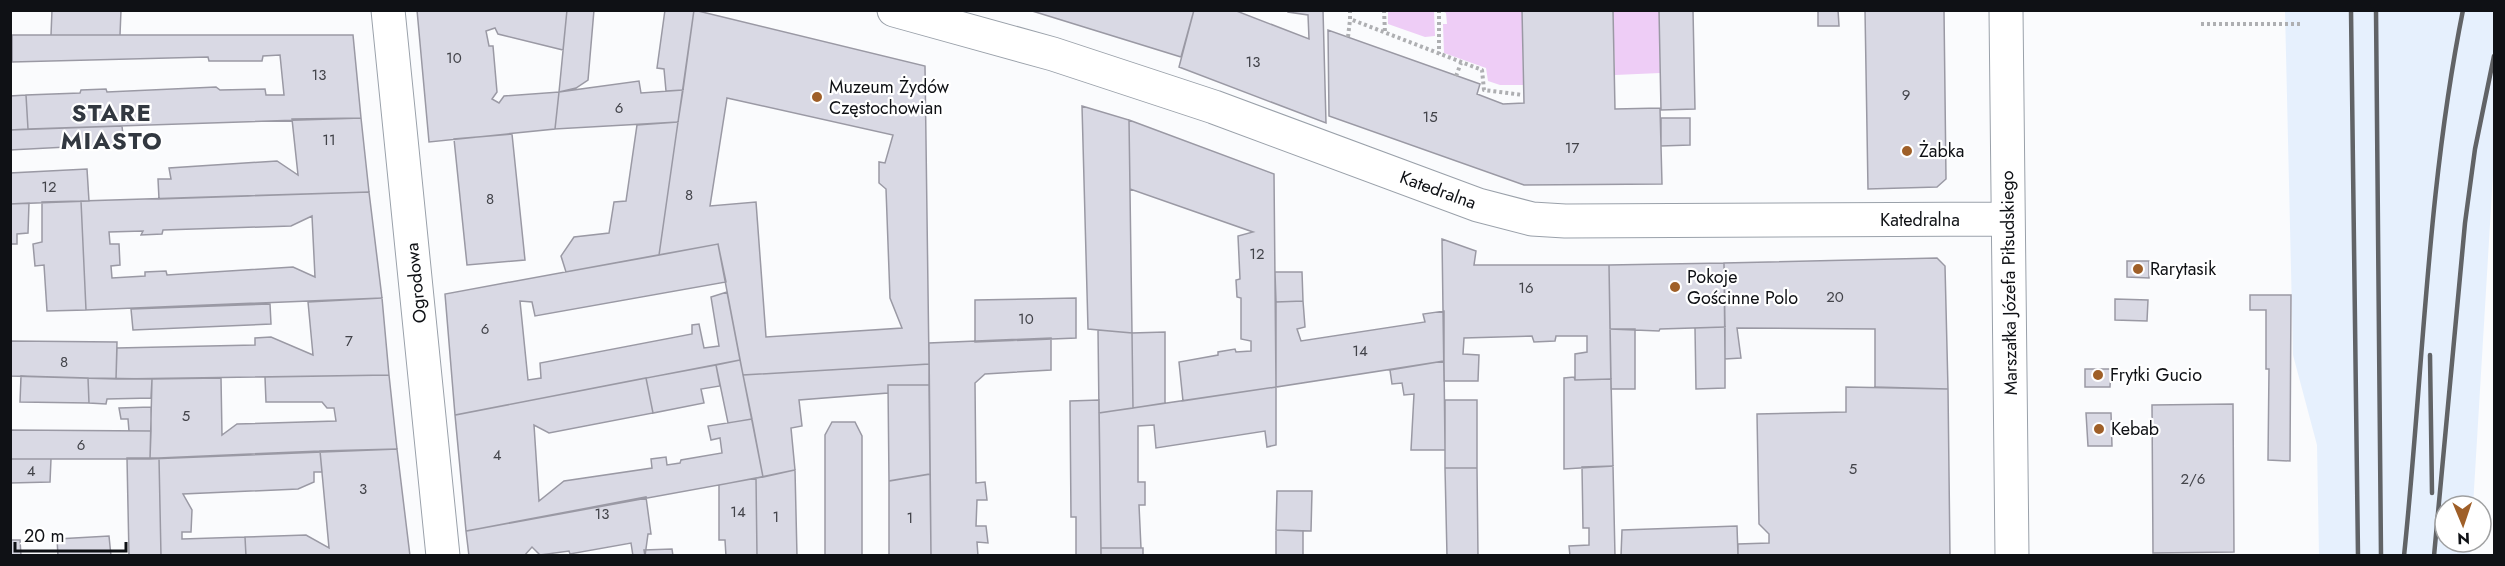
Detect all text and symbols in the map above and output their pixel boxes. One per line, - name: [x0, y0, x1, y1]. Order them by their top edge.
- house number: 10: [446, 47, 462, 69]
- house number: 13: [1246, 51, 1260, 73]
- house number: 13: [312, 64, 326, 86]
- place label: Muzeum Żydów Częstochowian: [829, 74, 950, 121]
- house number: 9: [1902, 84, 1910, 106]
- marker: Muzeum Żydów Częstochowian: [810, 90, 824, 104]
- district label: STARE MIASTO: [61, 95, 163, 158]
- house number: 6: [615, 97, 623, 119]
- house number: 15: [1422, 106, 1438, 128]
- house number: 11: [322, 129, 336, 151]
- house number: 17: [1565, 137, 1579, 159]
- place label: Żabka: [1919, 138, 1964, 164]
- marker: Żabka: [1900, 144, 1914, 158]
- street label: Katedralna: [1396, 164, 1480, 216]
- street label: Marszałka Józefa Piłsudskiego: [1994, 170, 2024, 396]
- house number: 12: [41, 176, 57, 198]
- house number: 8: [685, 184, 693, 206]
- house number: 8: [486, 188, 494, 210]
- street label: Katedralna: [1880, 207, 1960, 233]
- street label: Ogrodowa: [399, 241, 433, 325]
- house number: 12: [1249, 243, 1265, 265]
- place label: Rarytasik: [2150, 256, 2216, 282]
- marker: Rarytasik: [2131, 262, 2145, 276]
- place label: Pokoje Gościnne Polo: [1687, 264, 1798, 311]
- house number: 16: [1518, 277, 1534, 299]
- marker: Pokoje Gościnne Polo: [1668, 280, 1682, 294]
- house number: 20: [1826, 286, 1844, 308]
- house number: 10: [1018, 308, 1034, 330]
- house number: 6: [481, 318, 489, 340]
- house number: 7: [345, 330, 353, 352]
- house number: 14: [1352, 340, 1368, 362]
- house number: 8: [60, 351, 68, 373]
- place label: Frytki Gucio: [2110, 362, 2202, 388]
- marker: Frytki Gucio: [2091, 368, 2105, 382]
- house number: 5: [182, 405, 190, 427]
- place label: Kebab: [2111, 416, 2159, 442]
- marker: Kebab: [2092, 422, 2106, 436]
- house number: 6: [77, 434, 85, 456]
- house number: 4: [493, 444, 502, 466]
- house number: 5: [1849, 458, 1857, 480]
- house number: 4: [27, 460, 36, 482]
- house number: 2/6: [2181, 468, 2205, 490]
- house number: 3: [359, 478, 367, 500]
- north arrow: [2433, 494, 2493, 554]
- house number: 14: [730, 501, 746, 523]
- house number: 13: [595, 503, 609, 525]
- house number: 1: [773, 506, 779, 528]
- house number: 1: [907, 507, 913, 529]
- scale bar: [15, 515, 126, 553]
- text: 20 m: [24, 523, 64, 549]
- text: N: [2457, 527, 2470, 550]

